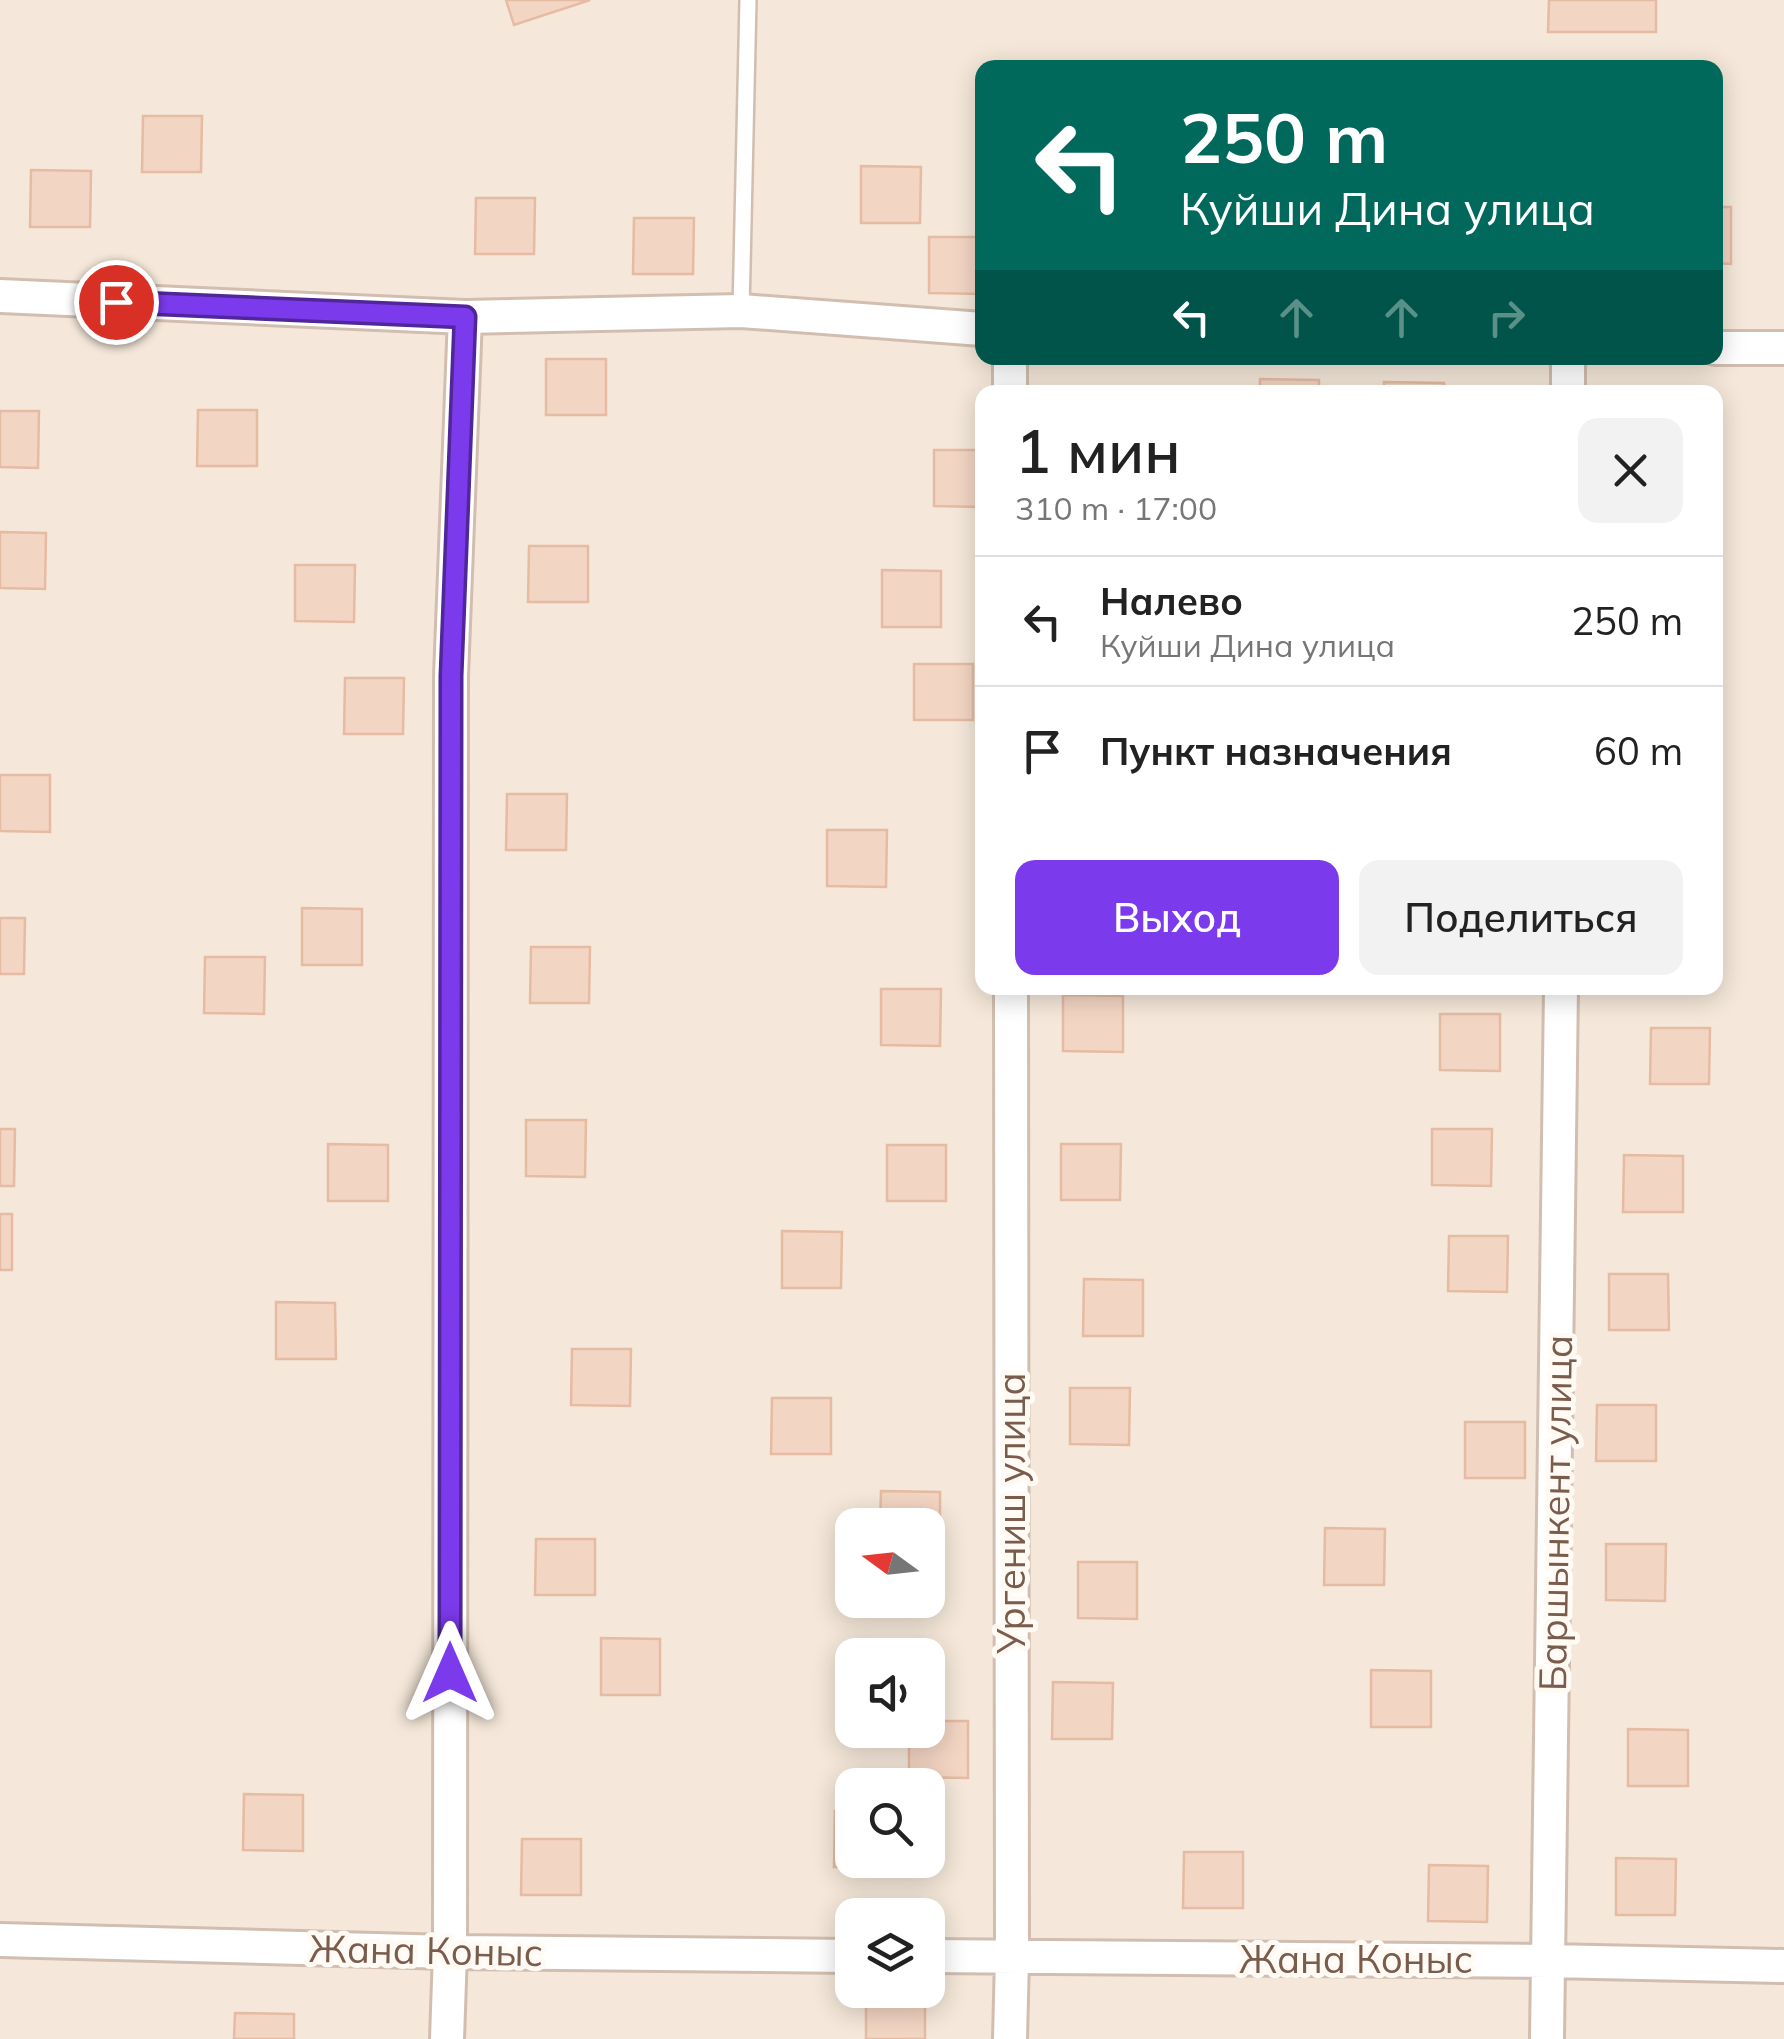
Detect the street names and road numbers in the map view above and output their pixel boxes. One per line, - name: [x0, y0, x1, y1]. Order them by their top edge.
- street label: Баршынкент улица: [1528, 1334, 1582, 1692]
- street label: Ургениш улица: [987, 1372, 1035, 1655]
- street label: Жана Коныс: [309, 1924, 543, 1976]
- street label: Жана Коныс: [1239, 1935, 1473, 1983]

